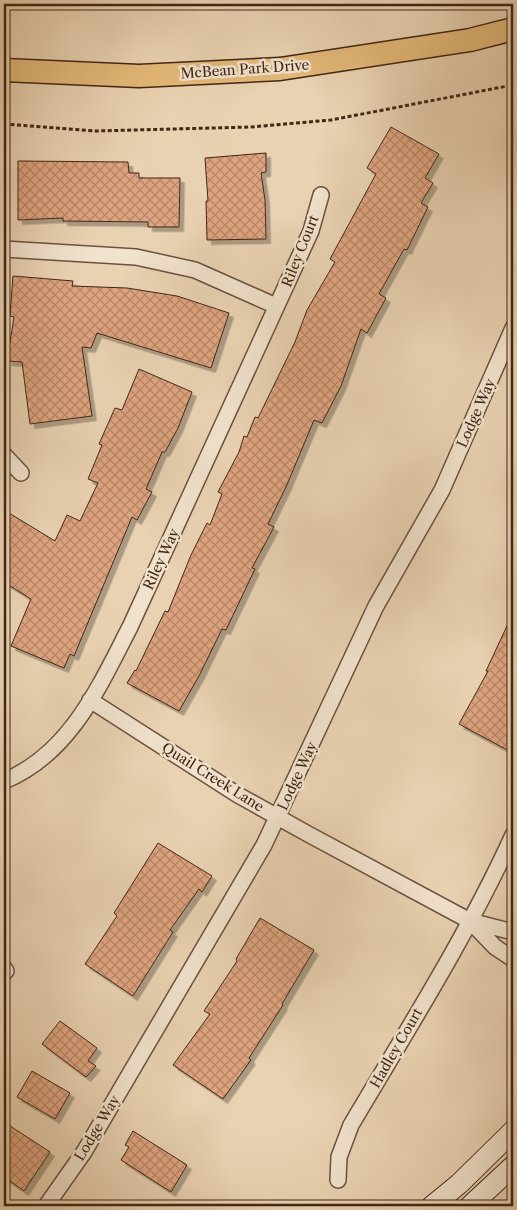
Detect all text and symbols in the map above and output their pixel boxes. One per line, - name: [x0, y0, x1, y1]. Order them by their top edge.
- street label: McBean Park Drive: [180, 56, 310, 82]
- street label: Riley Court: [277, 212, 323, 290]
- street label: Lodge Way: [453, 376, 499, 450]
- street label: Riley Way: [139, 525, 183, 593]
- street label: Quail Creek Lane: [159, 738, 267, 816]
- street label: Lodge Way: [273, 739, 321, 813]
- street label: Hadley Court: [366, 1005, 426, 1091]
- street label: Lodge Way: [70, 1092, 124, 1164]

